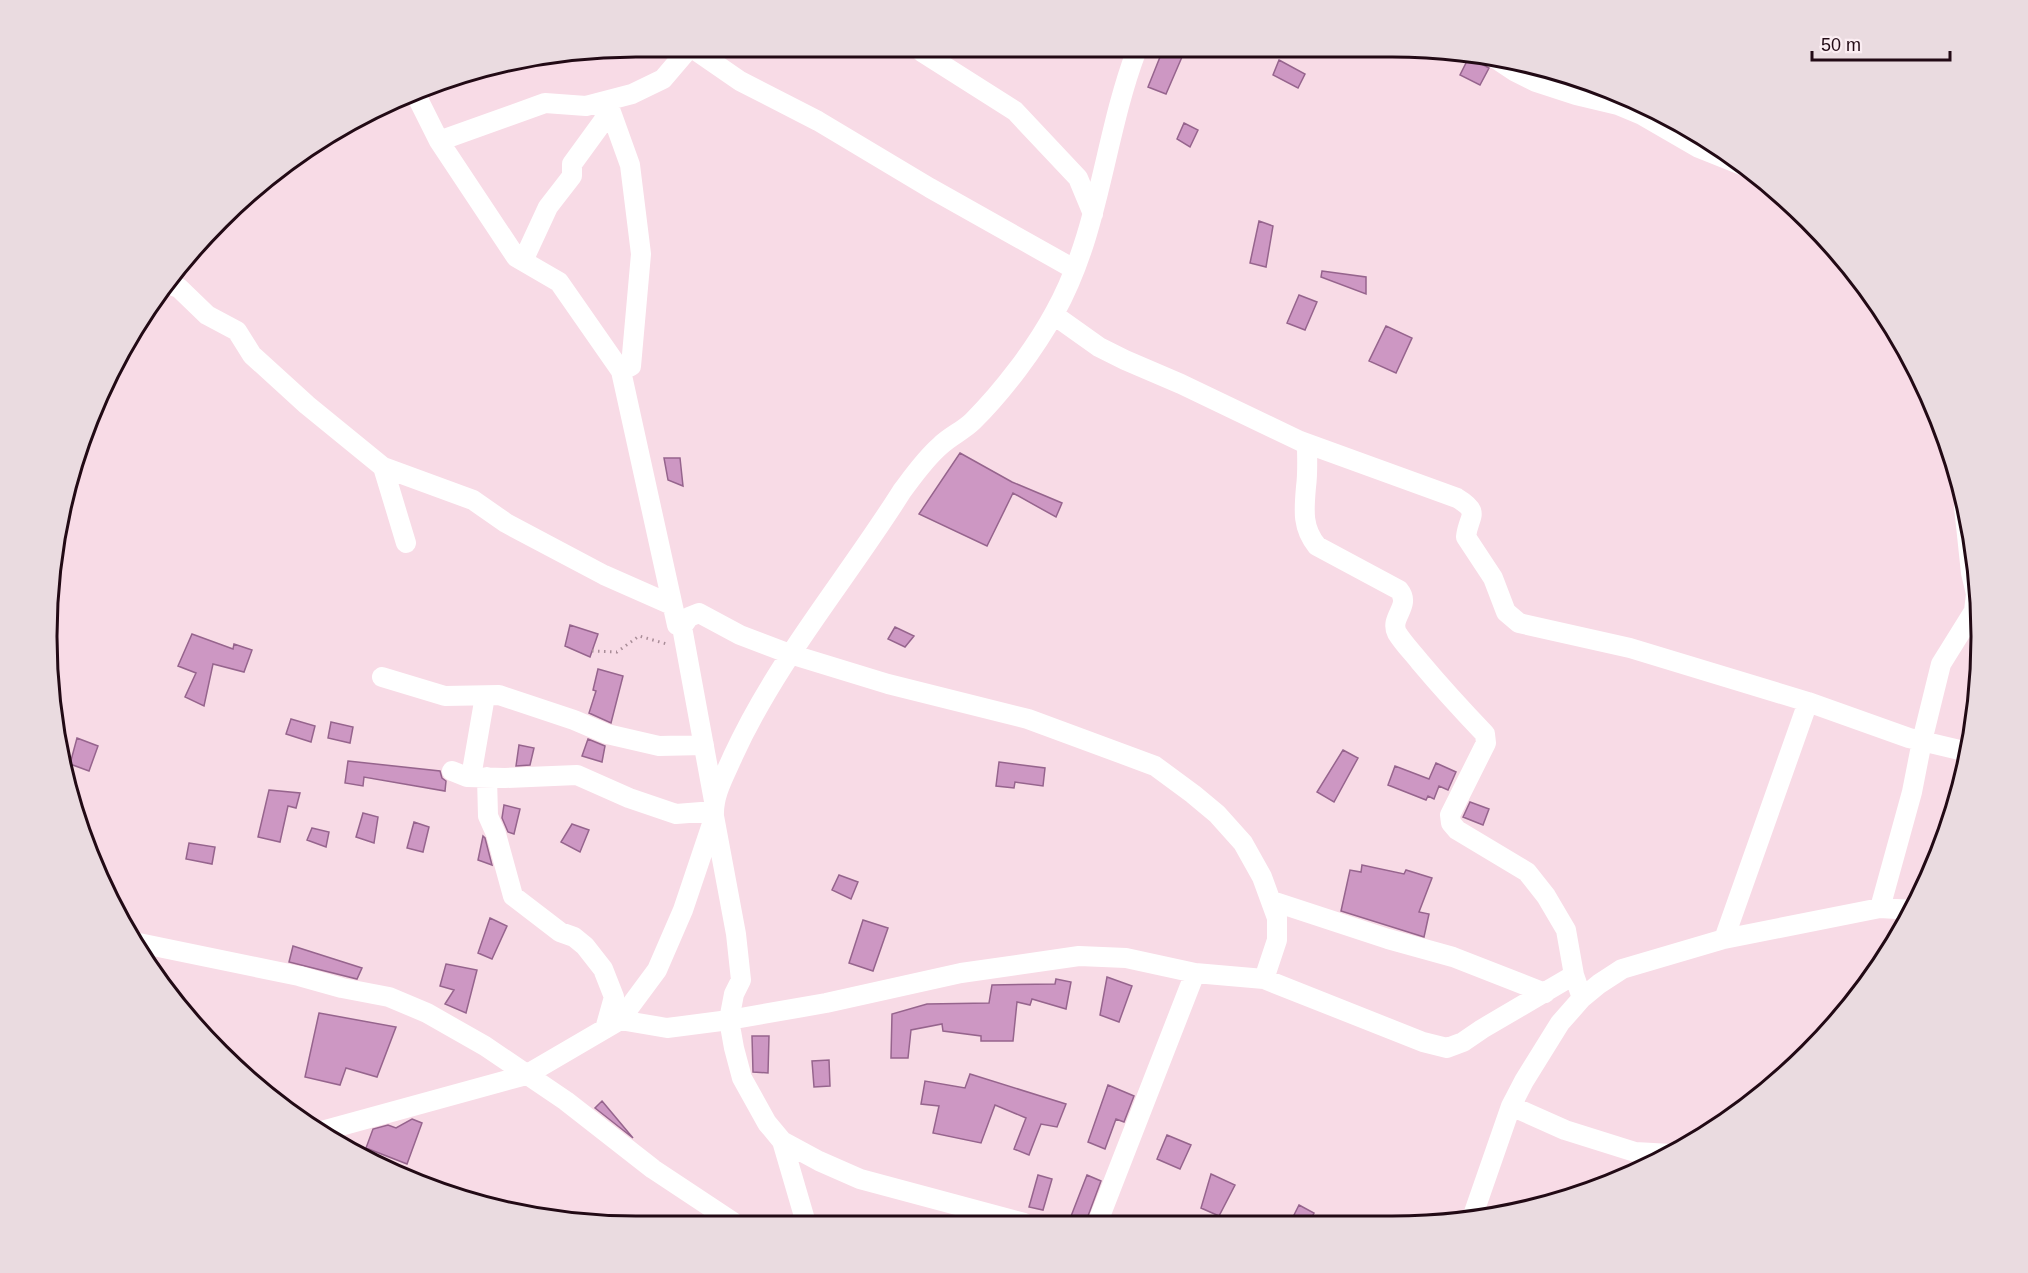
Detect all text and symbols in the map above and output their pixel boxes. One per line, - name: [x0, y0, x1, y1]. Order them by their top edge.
- scale bar: [1812, 24, 1950, 62]
- text: 50 m: [1821, 35, 1861, 55]

